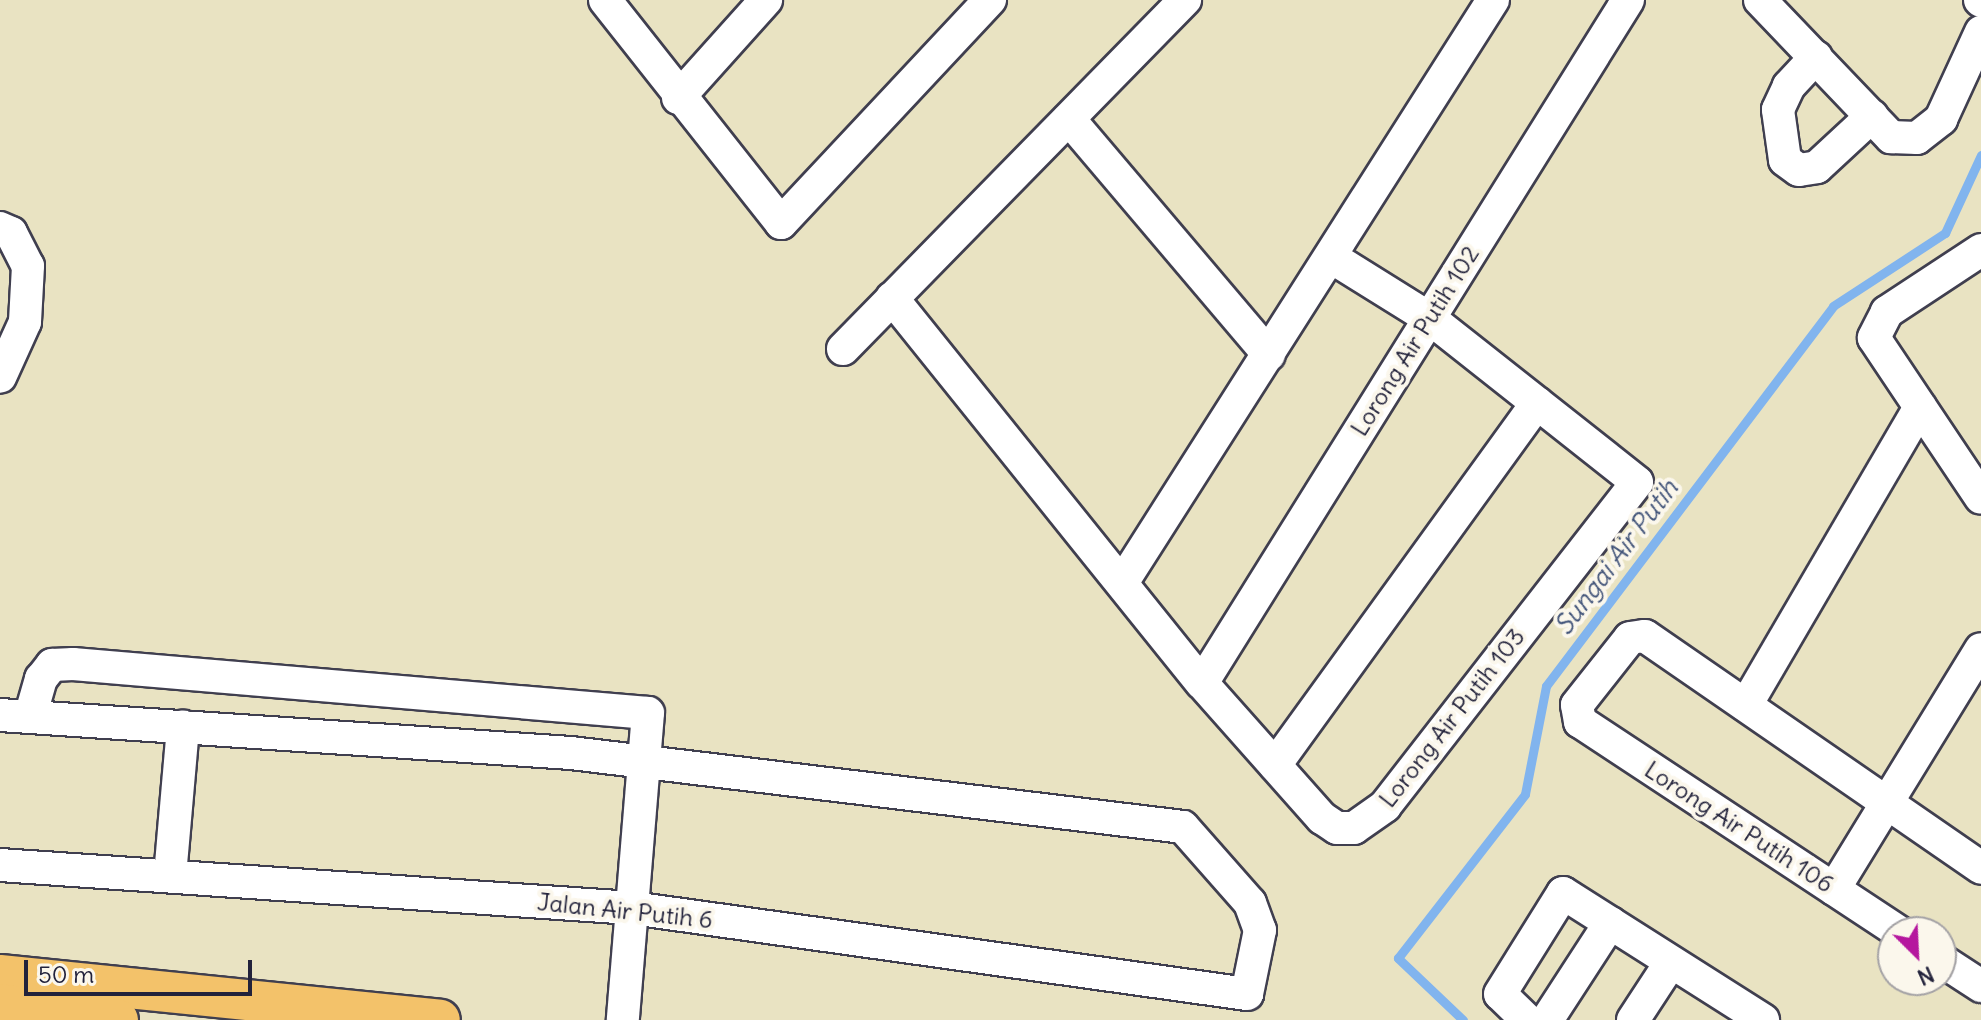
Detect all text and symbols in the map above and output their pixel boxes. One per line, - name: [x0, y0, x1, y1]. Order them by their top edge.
- street label: Lorong Air Putih 102: [1345, 241, 1485, 441]
- water label: Sungai Air Putih: [1548, 473, 1684, 641]
- street label: Lorong Air Putih 103: [1373, 623, 1531, 813]
- street label: Lorong Air Putih 106: [1639, 755, 1839, 899]
- street label: Jalan Air Putih 6: [536, 887, 714, 935]
- north arrow: [1877, 916, 1957, 996]
- scale bar: [28, 944, 256, 994]
- text: 50 m: [38, 959, 94, 989]
- text: N: [1913, 960, 1939, 992]

